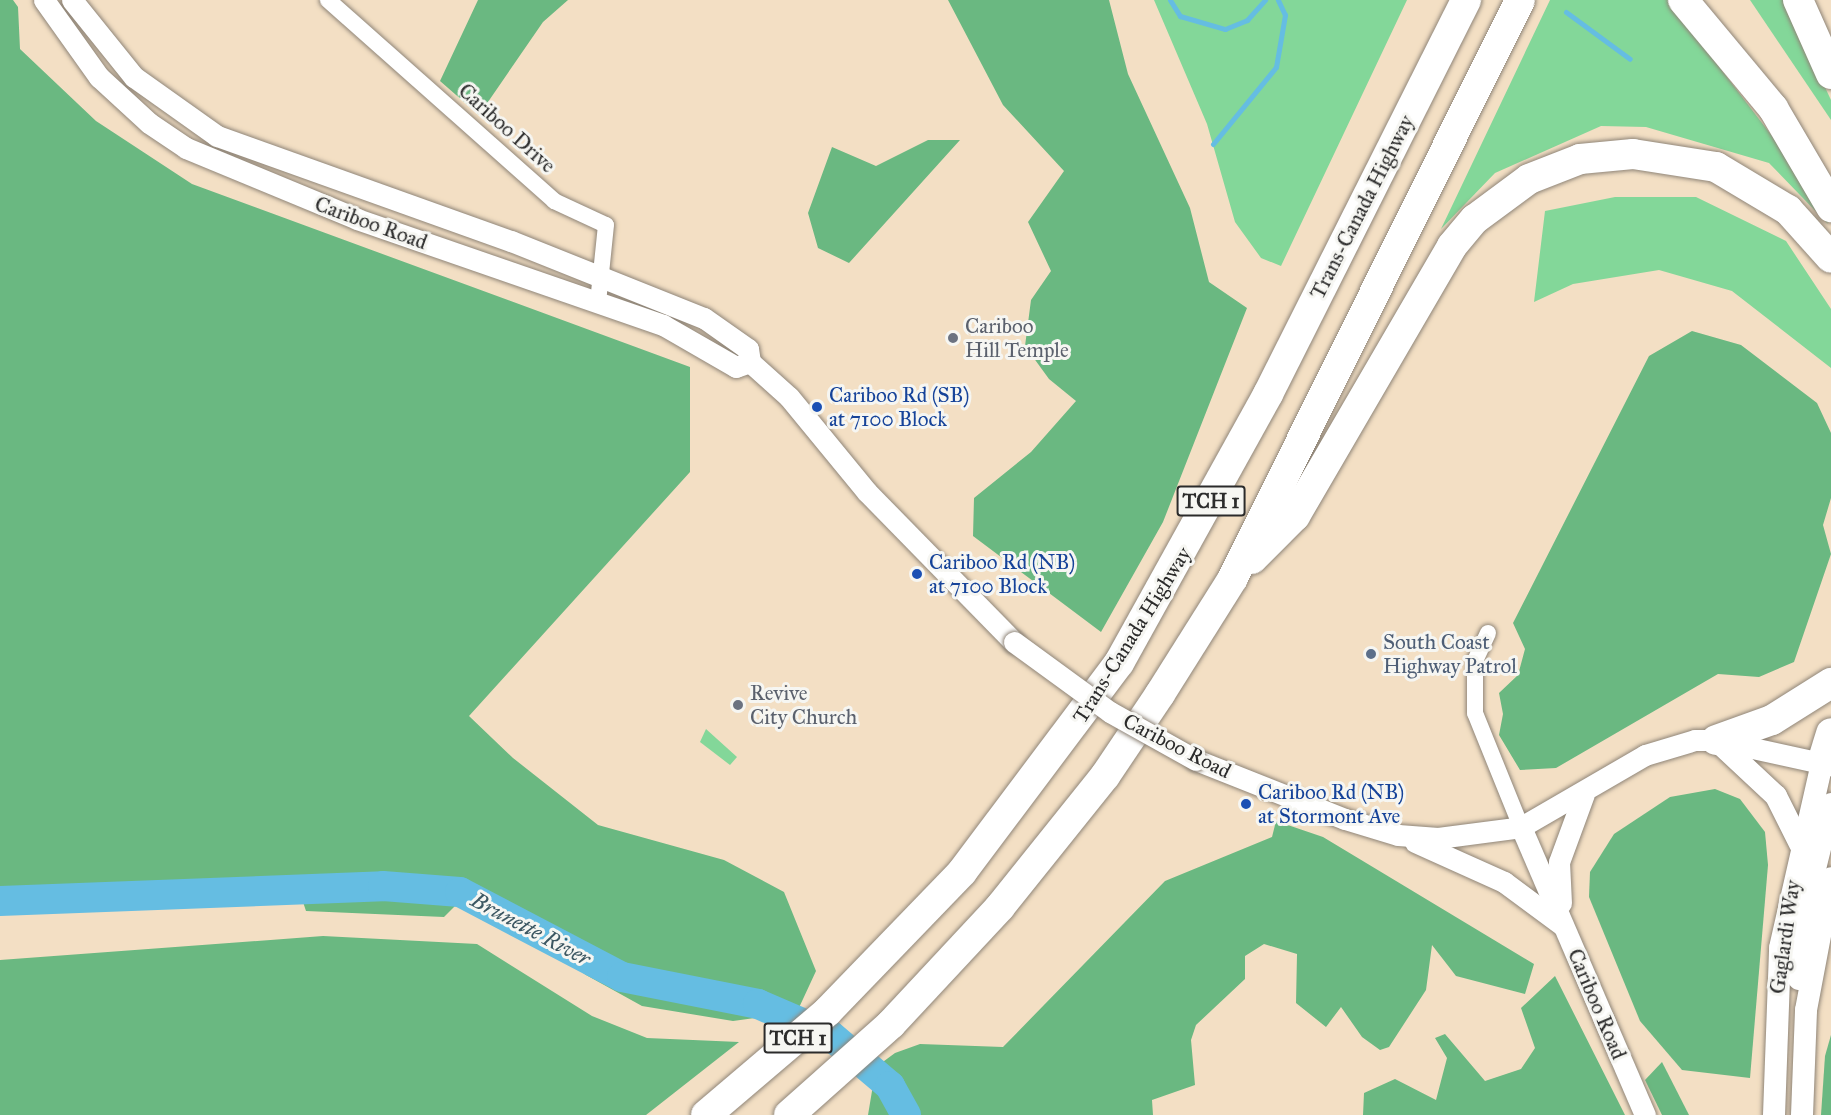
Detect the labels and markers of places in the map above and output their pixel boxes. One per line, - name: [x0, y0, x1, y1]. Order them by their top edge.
- place label: Cariboo Hill Temple: [965, 313, 1069, 363]
- marker: Cariboo Hill Temple: [946, 331, 960, 345]
- place label: Cariboo Rd (SB) at 7100 Block: [829, 382, 969, 432]
- marker: Cariboo Rd (SB) at 7100 Block: [810, 400, 824, 414]
- place label: Cariboo Rd (NB) at 7100 Block: [929, 549, 1075, 599]
- marker: Cariboo Rd (NB) at 7100 Block: [910, 567, 924, 581]
- place label: South Coast Highway Patrol: [1383, 629, 1517, 679]
- marker: South Coast Highway Patrol: [1364, 647, 1378, 661]
- place label: Revive City Church: [750, 680, 857, 730]
- marker: Revive City Church: [731, 698, 745, 712]
- place label: Cariboo Rd (NB) at Stormont Ave: [1258, 779, 1404, 829]
- marker: Cariboo Rd (NB) at Stormont Ave: [1239, 797, 1253, 811]

